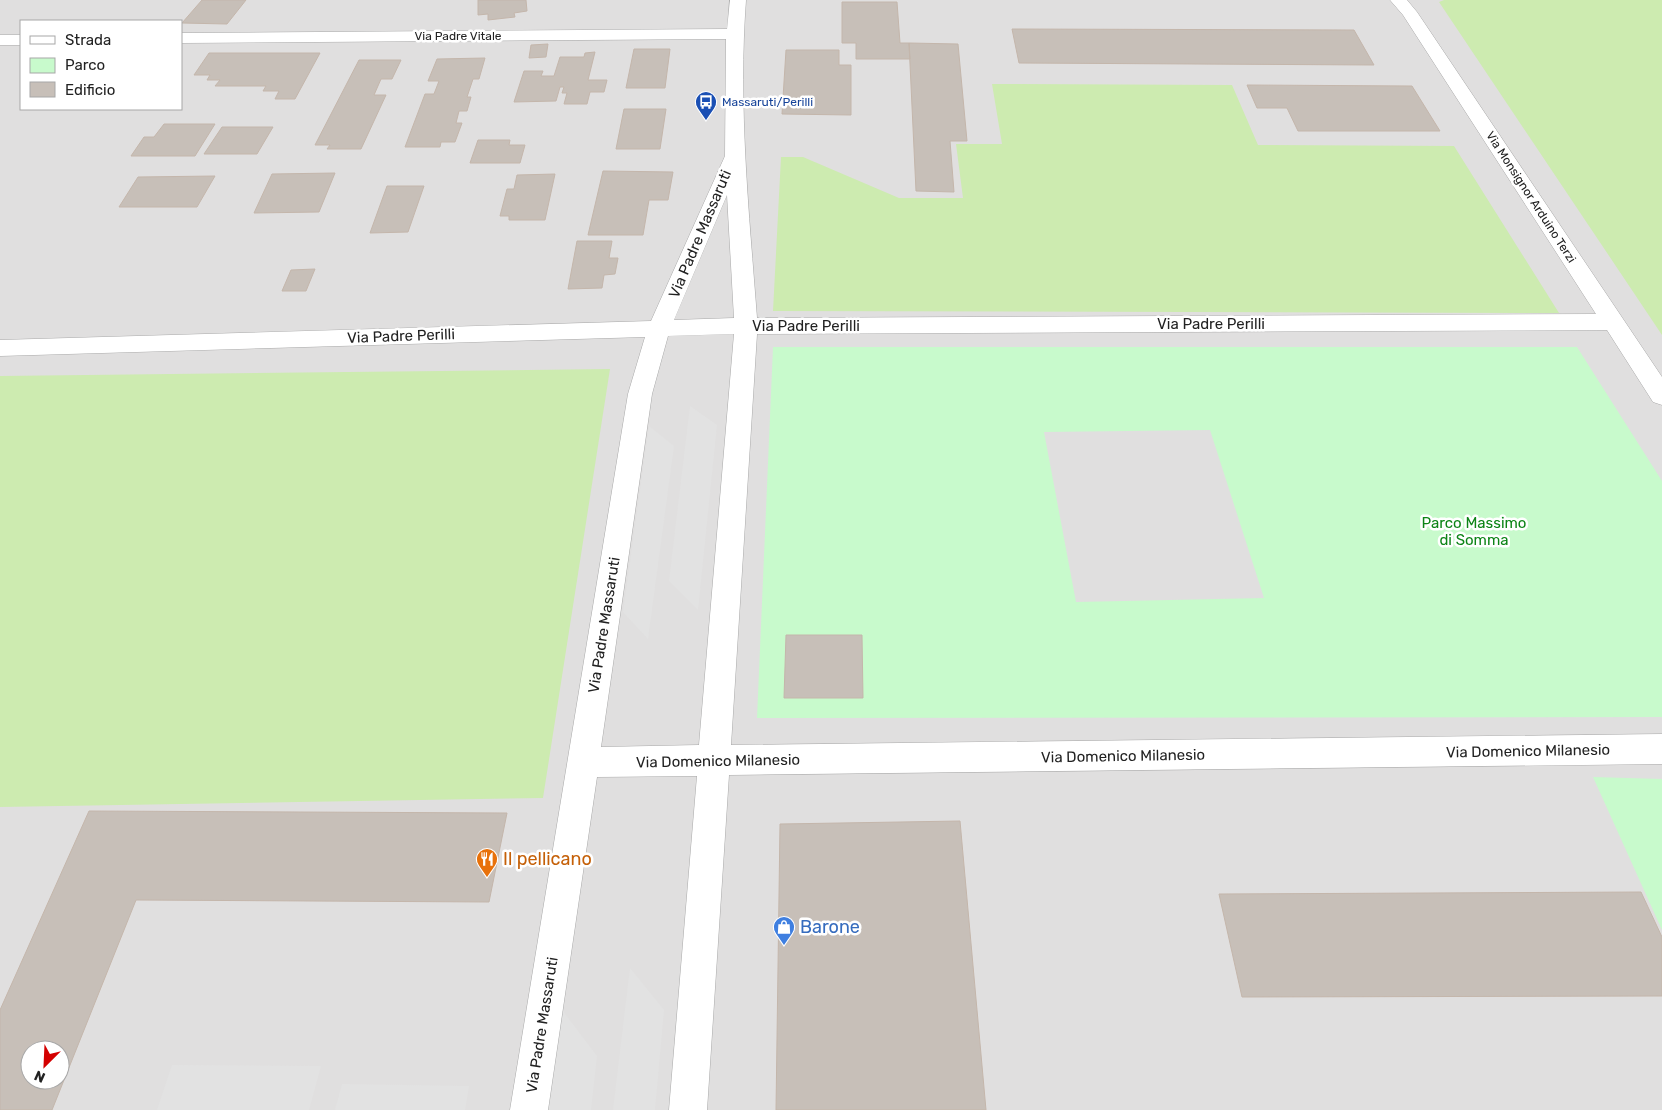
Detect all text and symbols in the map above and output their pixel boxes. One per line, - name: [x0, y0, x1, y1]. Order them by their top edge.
- legend: [20, 20, 182, 110]
- street label: Via Padre Vitale: [414, 29, 502, 43]
- text: Strada: [65, 31, 111, 49]
- text: Parco: [65, 56, 105, 74]
- text: Edificio: [65, 81, 115, 99]
- bus stop icon: Massaruti/Perilli: [694, 90, 718, 121]
- place label: Massaruti/Perilli: [722, 95, 813, 109]
- street label: Via Monsignor Arduino Terzi: [1483, 129, 1579, 265]
- street label: Via Padre Massaruti: [665, 167, 735, 301]
- street label: Via Padre Perilli: [1157, 315, 1265, 333]
- street label: Via Padre Perilli: [752, 317, 860, 335]
- street label: Via Padre Perilli: [347, 325, 455, 347]
- park label: Parco Massimo di Somma: [1422, 514, 1526, 549]
- street label: Via Padre Massaruti: [584, 556, 624, 694]
- street label: Via Domenico Milanesio: [1446, 741, 1610, 761]
- street label: Via Domenico Milanesio: [1041, 746, 1205, 766]
- street label: Via Domenico Milanesio: [636, 751, 800, 771]
- restaurant icon: Il pellicano: [475, 847, 499, 878]
- place label: Il pellicano: [503, 848, 592, 870]
- shop icon: Barone: [772, 915, 796, 946]
- place label: Barone: [800, 916, 860, 938]
- street label: Via Padre Massaruti: [522, 956, 562, 1094]
- north arrow: [20, 1040, 70, 1090]
- text: N: [32, 1067, 48, 1086]

